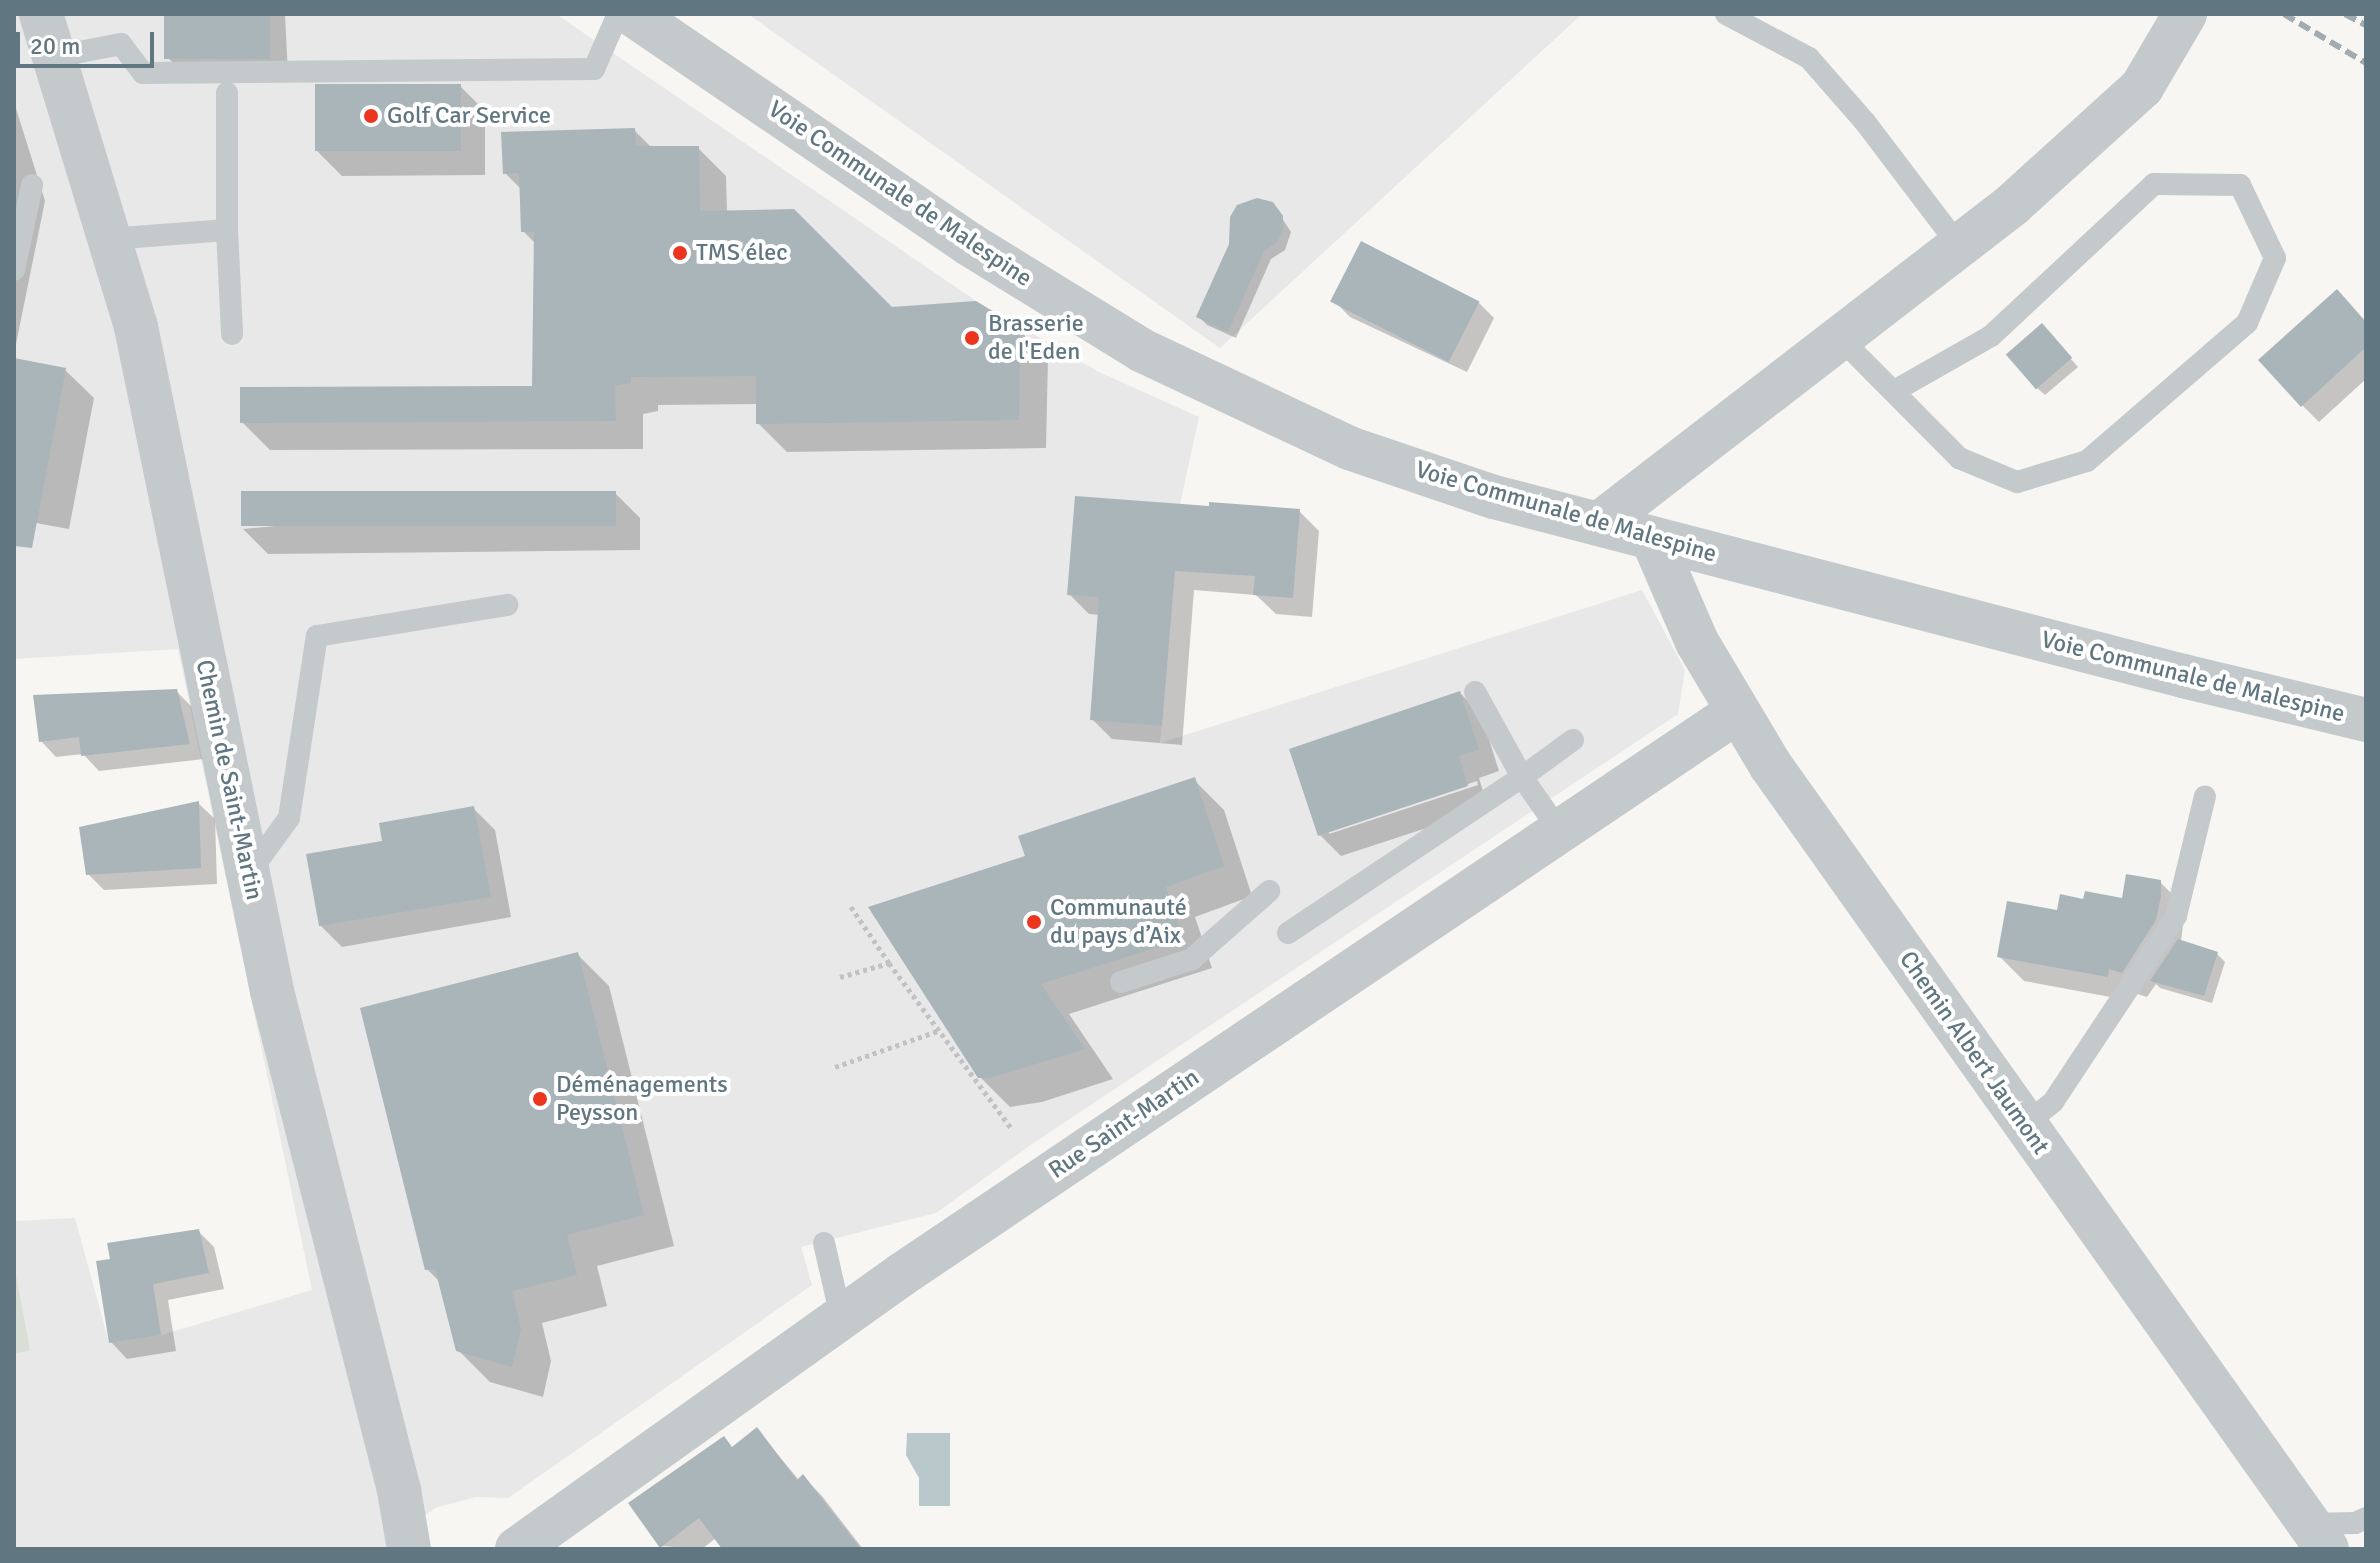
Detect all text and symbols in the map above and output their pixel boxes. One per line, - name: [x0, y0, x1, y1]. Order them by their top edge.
- scale bar: [20, 16, 158, 66]
- text: 20 m: [30, 31, 80, 61]
- street label: Voie Communale de Malespine: [763, 95, 1037, 293]
- place label: Golf Car Service: [387, 102, 551, 130]
- marker: Golf Car Service: [362, 107, 380, 125]
- place label: TMS élec: [696, 239, 788, 267]
- marker: TMS élec: [671, 244, 689, 262]
- place label: Brasserie de l'Eden: [988, 310, 1084, 366]
- marker: Brasserie de l'Eden: [963, 329, 981, 347]
- street label: Voie Communale de Malespine: [1412, 455, 1720, 569]
- street label: Voie Communale de Malespine: [2038, 625, 2348, 729]
- street label: Chemin de Saint-Martin: [189, 657, 269, 903]
- place label: Communauté du pays d’Aix: [1050, 894, 1187, 950]
- marker: Communauté du pays d’Aix: [1025, 913, 1043, 931]
- street label: Chemin Albert Jaumont: [1893, 946, 2055, 1160]
- street label: Rue Saint-Martin: [1043, 1063, 1205, 1185]
- place label: Déménagements Peysson: [556, 1071, 728, 1127]
- marker: Déménagements Peysson: [531, 1090, 549, 1108]

